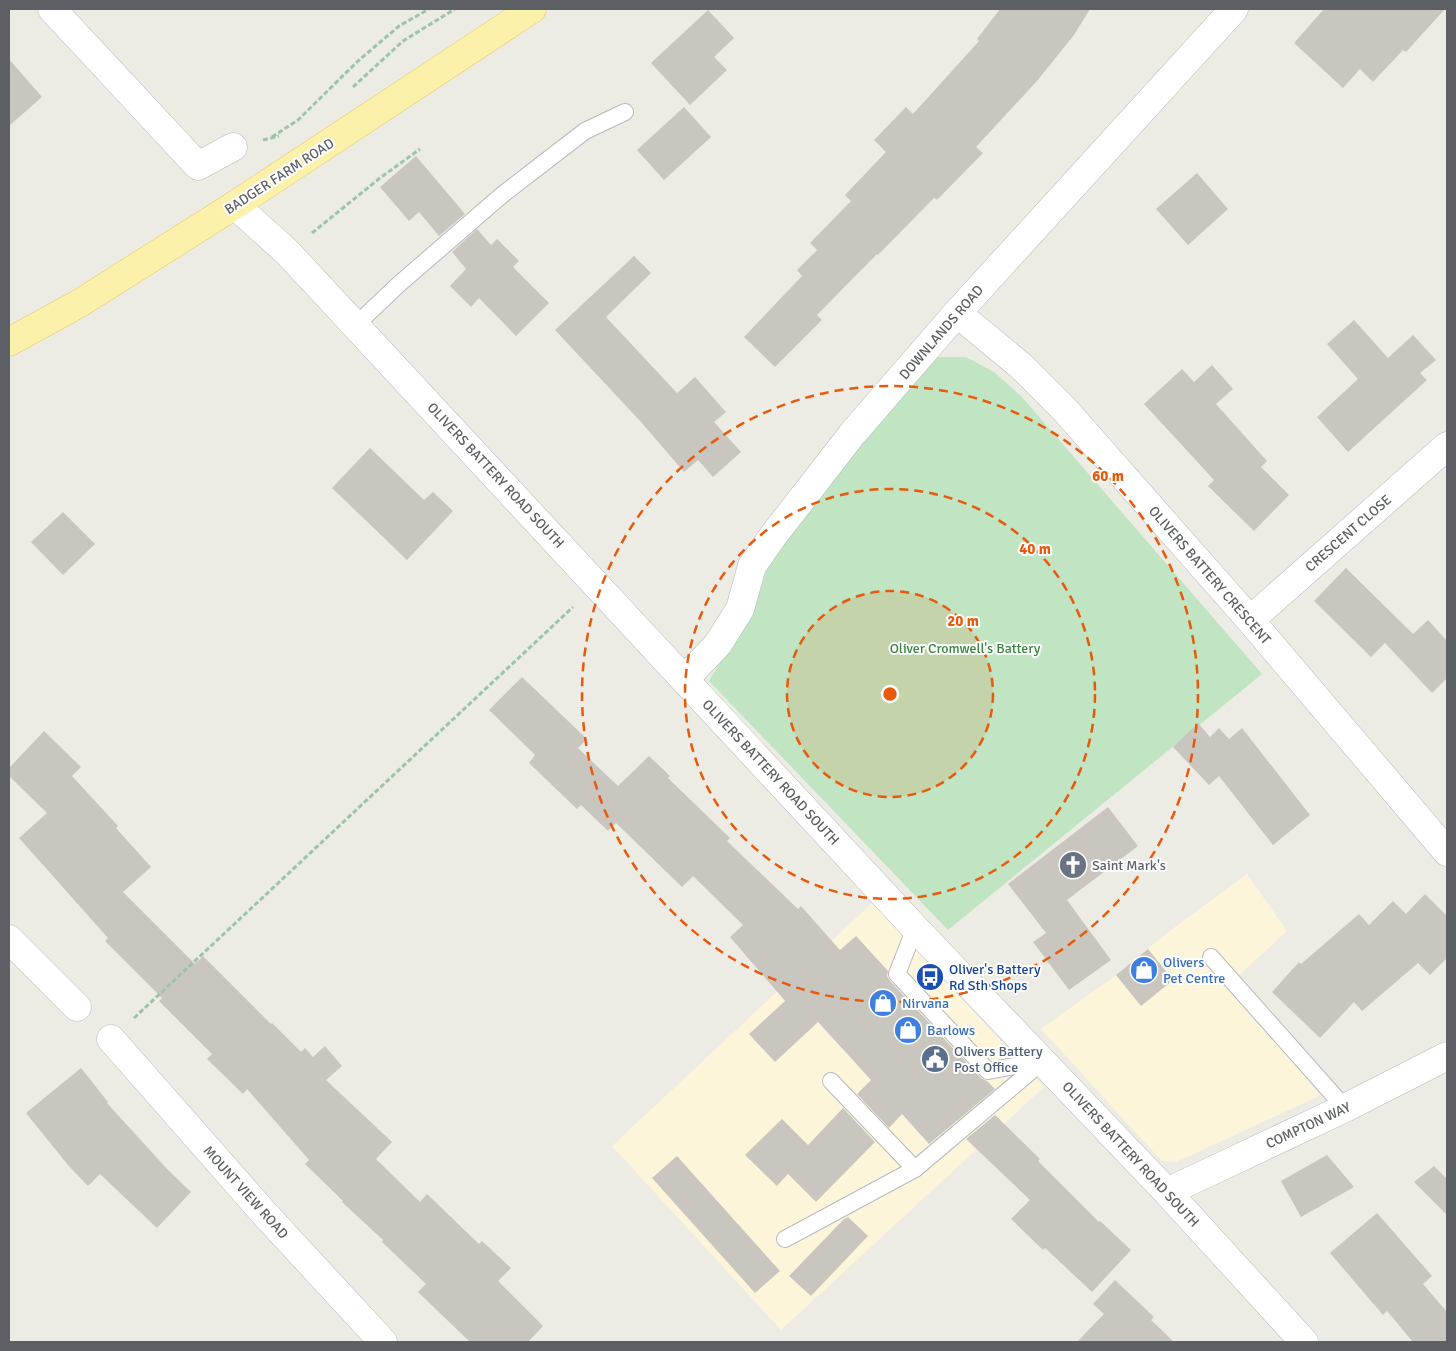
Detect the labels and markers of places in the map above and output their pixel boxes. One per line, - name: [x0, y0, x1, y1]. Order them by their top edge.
- centre of rings: [881, 685, 899, 703]
- church icon: Saint Mark's: [1058, 850, 1088, 880]
- place label: Saint Mark's: [1092, 857, 1166, 874]
- place label: Olivers Pet Centre: [1163, 954, 1225, 987]
- shop icon: Olivers Pet Centre: [1129, 955, 1159, 985]
- place label: Oliver's Battery Rd Sth Shops: [949, 961, 1041, 994]
- bus stop icon: Oliver's Battery Rd Sth Shops: [915, 962, 945, 992]
- shop icon: Nirvana: [868, 988, 898, 1018]
- place label: Nirvana: [902, 995, 949, 1012]
- shop icon: Barlows: [893, 1015, 923, 1045]
- place label: Barlows: [927, 1022, 975, 1039]
- place label: Olivers Battery Post Office: [954, 1043, 1043, 1076]
- public building icon: Olivers Battery Post Office: [920, 1044, 950, 1074]

